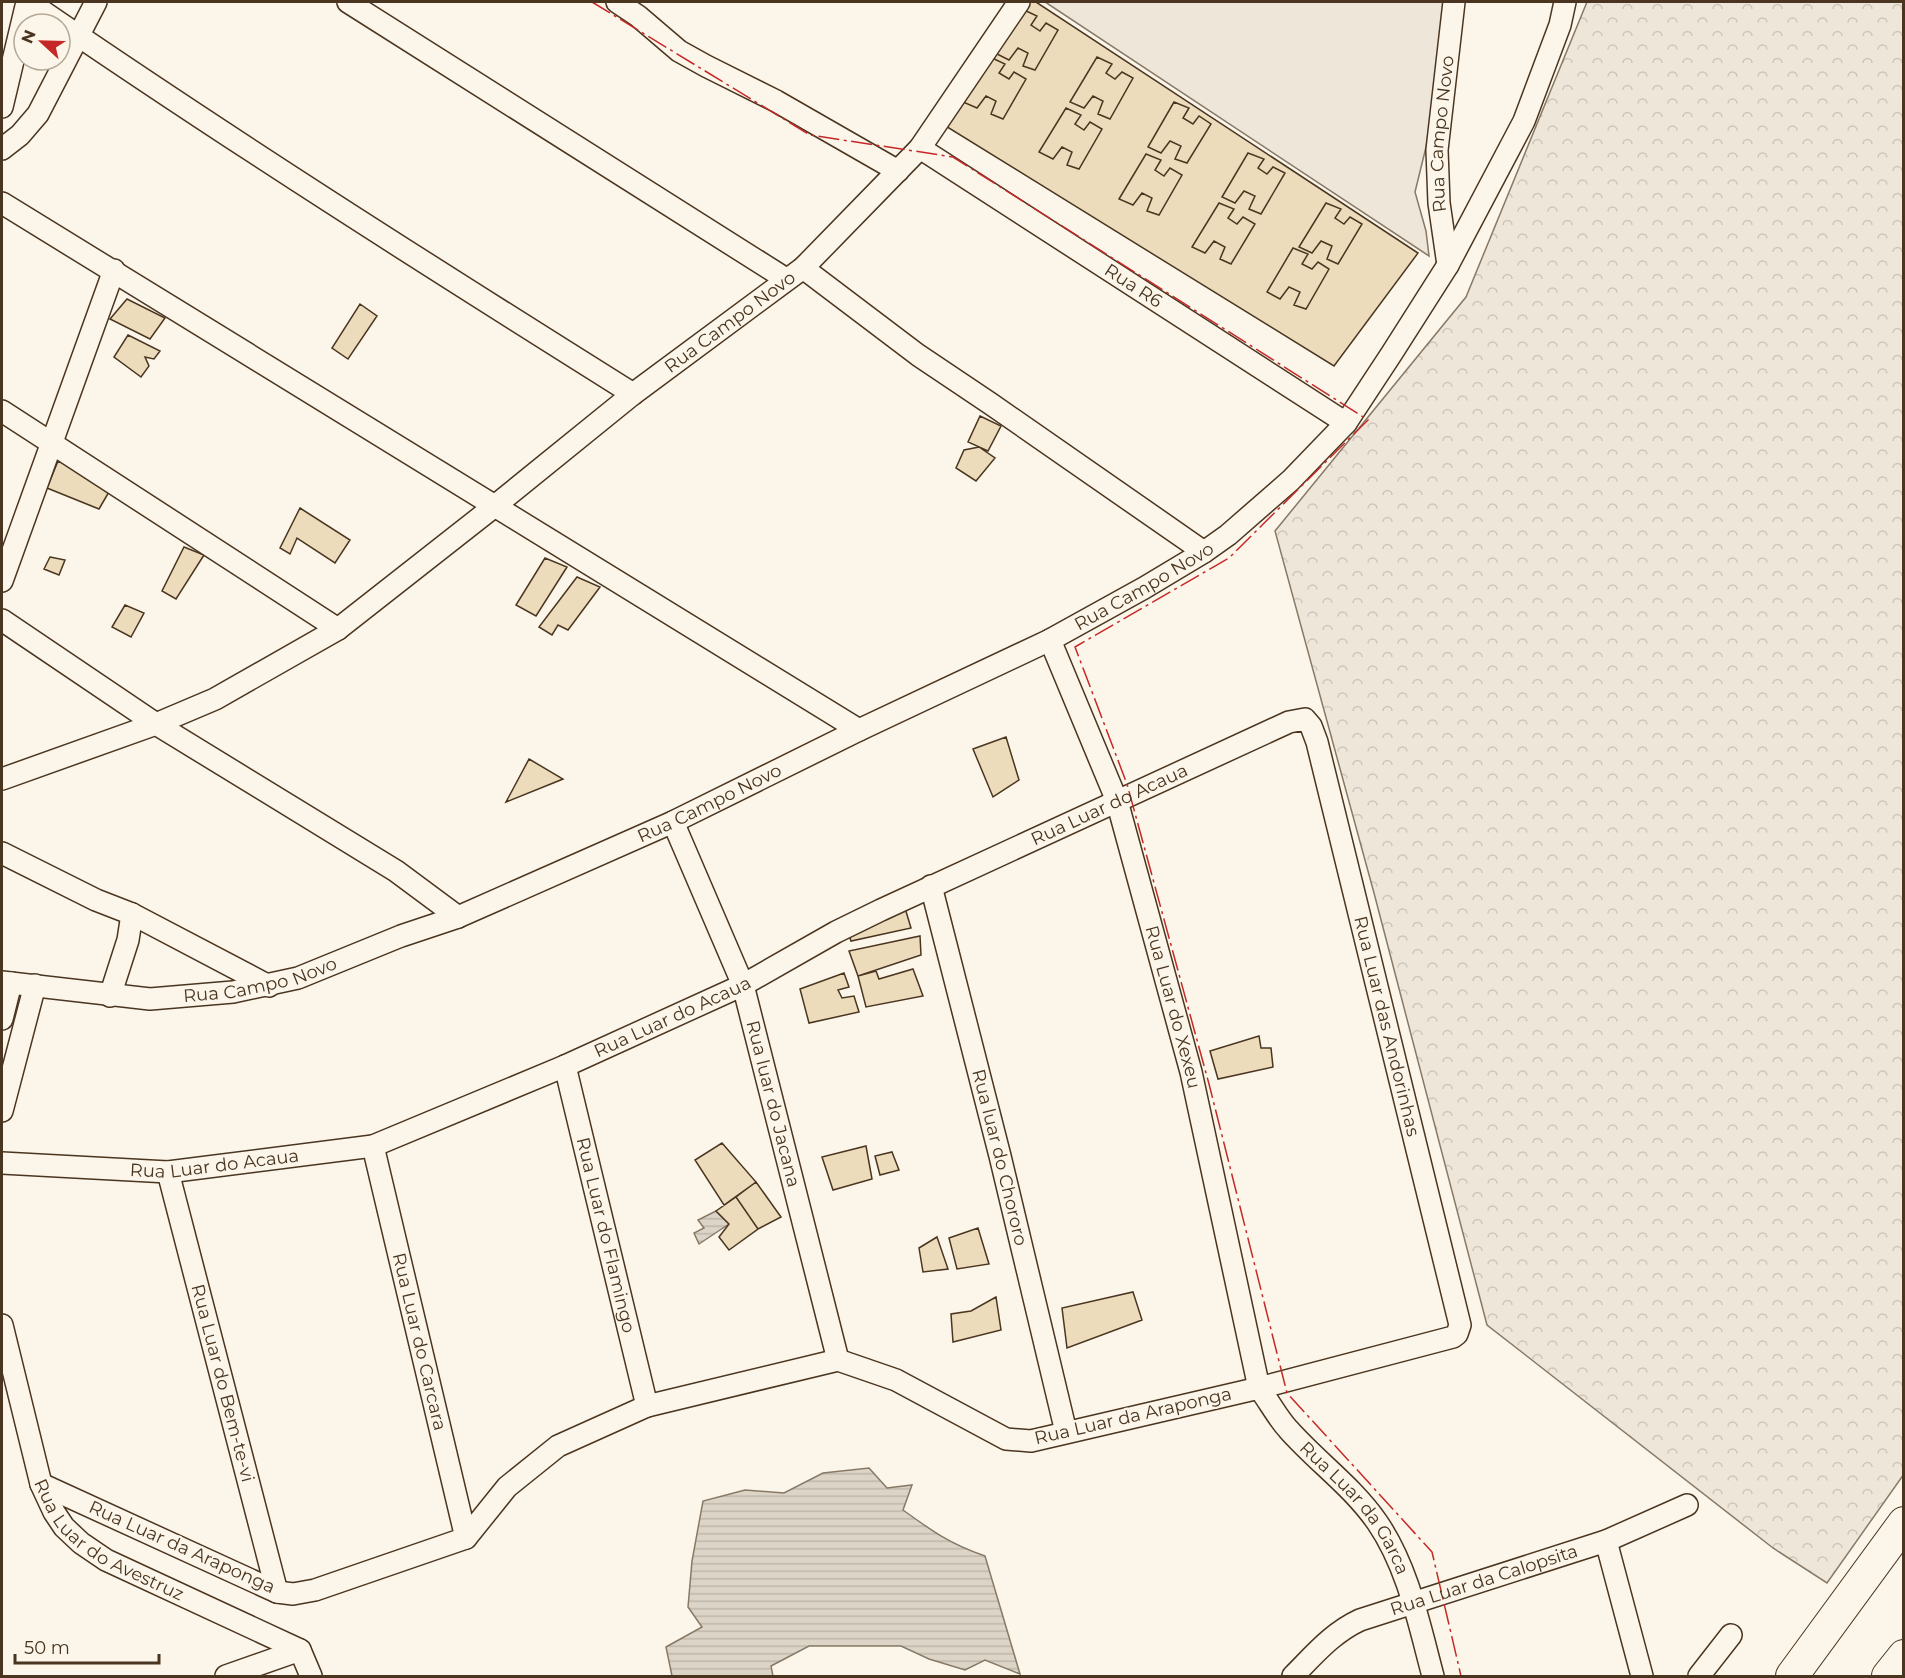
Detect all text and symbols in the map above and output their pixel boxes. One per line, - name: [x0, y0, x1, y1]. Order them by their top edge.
- north arrow: [12, 12, 72, 72]
- text: N: [17, 27, 40, 46]
- street label: Rua Campo Novo: [1426, 54, 1459, 214]
- street label: Rua R6: [1100, 259, 1166, 312]
- street label: Rua Campo Novo: [660, 266, 800, 378]
- street label: Rua Campo Novo: [1070, 537, 1218, 635]
- street label: Rua Campo Novo: [634, 759, 785, 847]
- street label: Rua Luar do Acaua: [1027, 759, 1191, 850]
- street label: Rua Luar das Andorinhas: [1349, 914, 1424, 1139]
- street label: Rua Luar do Xexeu: [1141, 923, 1205, 1091]
- street label: Rua Campo Novo: [182, 952, 340, 1007]
- street label: Rua Luar do Acaua: [591, 972, 755, 1062]
- street label: Rua luar do Jacana: [741, 1018, 805, 1190]
- street label: Rua luar do Chororo: [967, 1067, 1032, 1248]
- street label: Rua Luar do Flamingo: [572, 1135, 640, 1335]
- street label: Rua Luar do Acaua: [129, 1144, 300, 1183]
- street label: Rua Luar do Carcara: [388, 1250, 451, 1433]
- street label: Rua Luar do Bem-te-vi: [187, 1282, 259, 1484]
- street label: Rua Luar da Araponga: [1032, 1383, 1234, 1449]
- street label: Rua Luar da Garca: [1295, 1437, 1414, 1578]
- street label: Rua Luar do Avestruz: [29, 1475, 187, 1606]
- street label: Rua Luar da Araponga: [85, 1496, 279, 1598]
- street label: Rua Luar da Calopsita: [1387, 1540, 1581, 1621]
- scale bar: [15, 1627, 159, 1665]
- text: 50 m: [24, 1637, 70, 1659]

